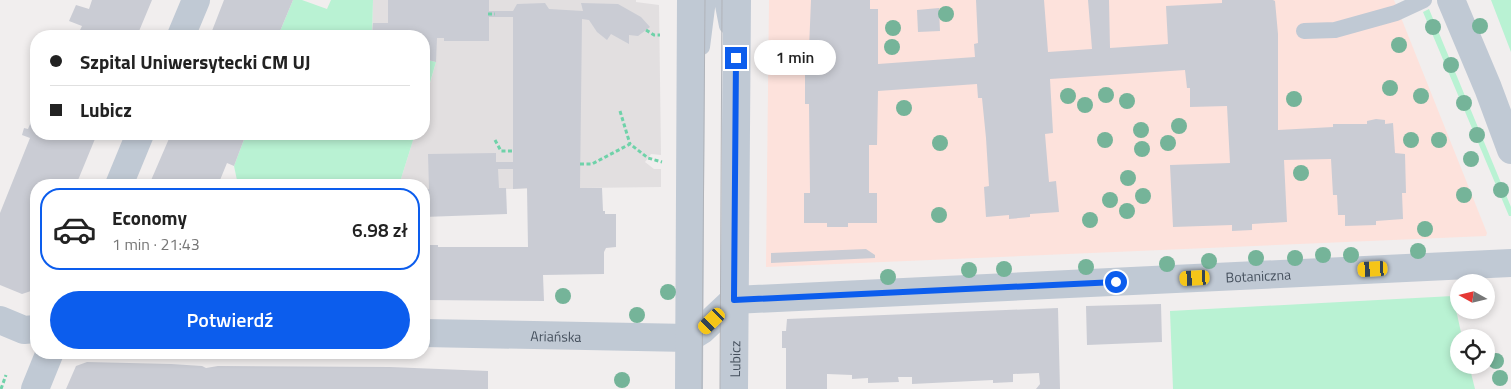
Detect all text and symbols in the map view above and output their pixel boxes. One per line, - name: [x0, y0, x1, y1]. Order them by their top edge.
- callout: 1 min: [754, 40, 836, 76]
- text: 1 min: [776, 45, 814, 69]
- text: Szpital Uniwersytecki CM UJ: [80, 47, 310, 76]
- route end: [725, 47, 747, 69]
- text: Lubicz: [80, 95, 132, 124]
- text: Economy: [112, 203, 187, 232]
- icon: car: [52, 207, 97, 252]
- text: 6.98 zł: [352, 215, 408, 244]
- text: 1 min · 21:43: [112, 232, 200, 256]
- car: [1357, 261, 1388, 277]
- street label: Botaniczna: [1225, 263, 1291, 287]
- car: [1179, 270, 1210, 286]
- route start: [1105, 271, 1127, 293]
- north arrow: [1450, 274, 1495, 319]
- map controls: [1450, 274, 1495, 374]
- button: Potwierdź: [50, 291, 410, 349]
- car: [695, 305, 728, 337]
- street label: Ariańska: [530, 325, 582, 346]
- button: locate: [1450, 329, 1495, 374]
- street label: Lubicz: [724, 340, 745, 378]

